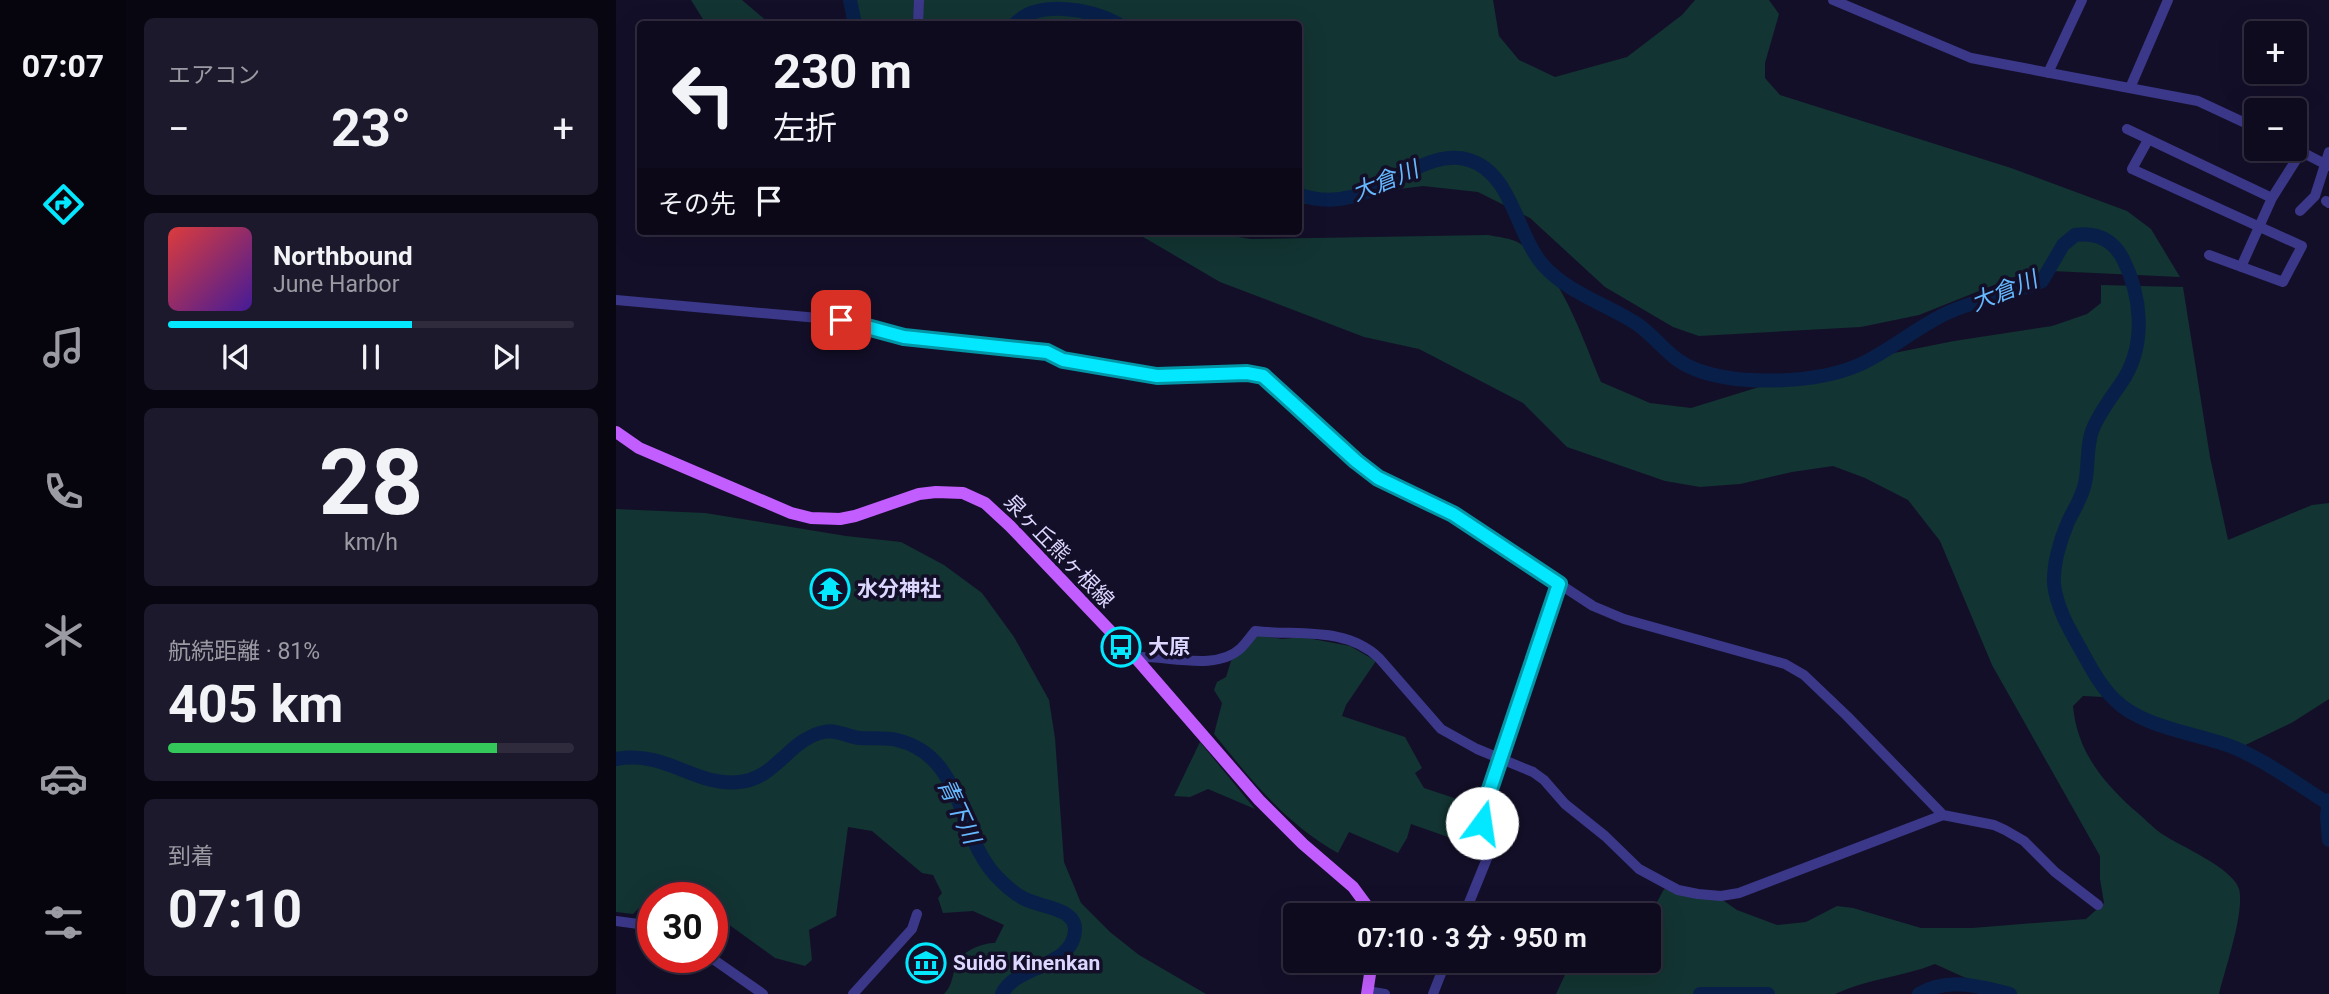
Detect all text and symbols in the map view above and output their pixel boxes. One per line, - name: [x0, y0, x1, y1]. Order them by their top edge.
- map controls: [2244, 21, 2307, 161]
- button: +: [2244, 21, 2307, 84]
- text: 230 m: [773, 43, 912, 100]
- text: 07:07: [22, 47, 104, 85]
- icon: left: [658, 49, 749, 140]
- text: エアコン: [168, 62, 260, 89]
- text: 23°: [331, 98, 411, 159]
- button: −: [2244, 98, 2307, 161]
- text: −: [168, 107, 190, 151]
- text: +: [552, 107, 574, 151]
- text: 左折: [773, 109, 837, 147]
- water label: 大倉川: [1348, 155, 1425, 207]
- icon: directions: [39, 180, 88, 229]
- icon: arrive: [750, 182, 788, 220]
- text: その先: [658, 189, 736, 219]
- text: Northbound: [273, 241, 413, 271]
- water label: 大倉川: [1967, 265, 2044, 317]
- text: June Harbor: [273, 271, 400, 298]
- pin: [811, 290, 871, 350]
- icon: arrive: [822, 301, 860, 339]
- icon: music: [39, 323, 88, 372]
- icon: previous: [217, 338, 255, 376]
- icon: pause: [352, 338, 390, 376]
- icon: next: [487, 338, 525, 376]
- text: 28: [319, 430, 423, 536]
- icon: phone: [39, 467, 88, 516]
- street label: 泉ヶ丘熊ヶ根線: [999, 490, 1119, 612]
- text: km/h: [344, 529, 398, 556]
- temple icon: 水分神社: [809, 568, 851, 610]
- place label: 水分神社: [857, 577, 941, 601]
- icon: climate: [39, 611, 88, 660]
- bus stop icon: 大原: [1100, 626, 1142, 668]
- place label: 大原: [1148, 635, 1190, 659]
- text: 航続距離 · 81%: [168, 638, 320, 665]
- text: 405 km: [168, 674, 343, 735]
- icon: car: [39, 754, 88, 803]
- water label: 青下川: [932, 774, 987, 851]
- position arrow: [1445, 786, 1519, 860]
- text: 到着: [168, 843, 214, 870]
- text: 07:10: [168, 879, 302, 940]
- speed limit sign: 30: [637, 882, 728, 973]
- icon: filters: [39, 898, 88, 947]
- text: 07:10 · 3 分 · 950 m: [1357, 923, 1587, 953]
- museum icon: Suidō Kinenkan: [905, 942, 947, 984]
- place label: Suidō Kinenkan: [953, 951, 1100, 975]

